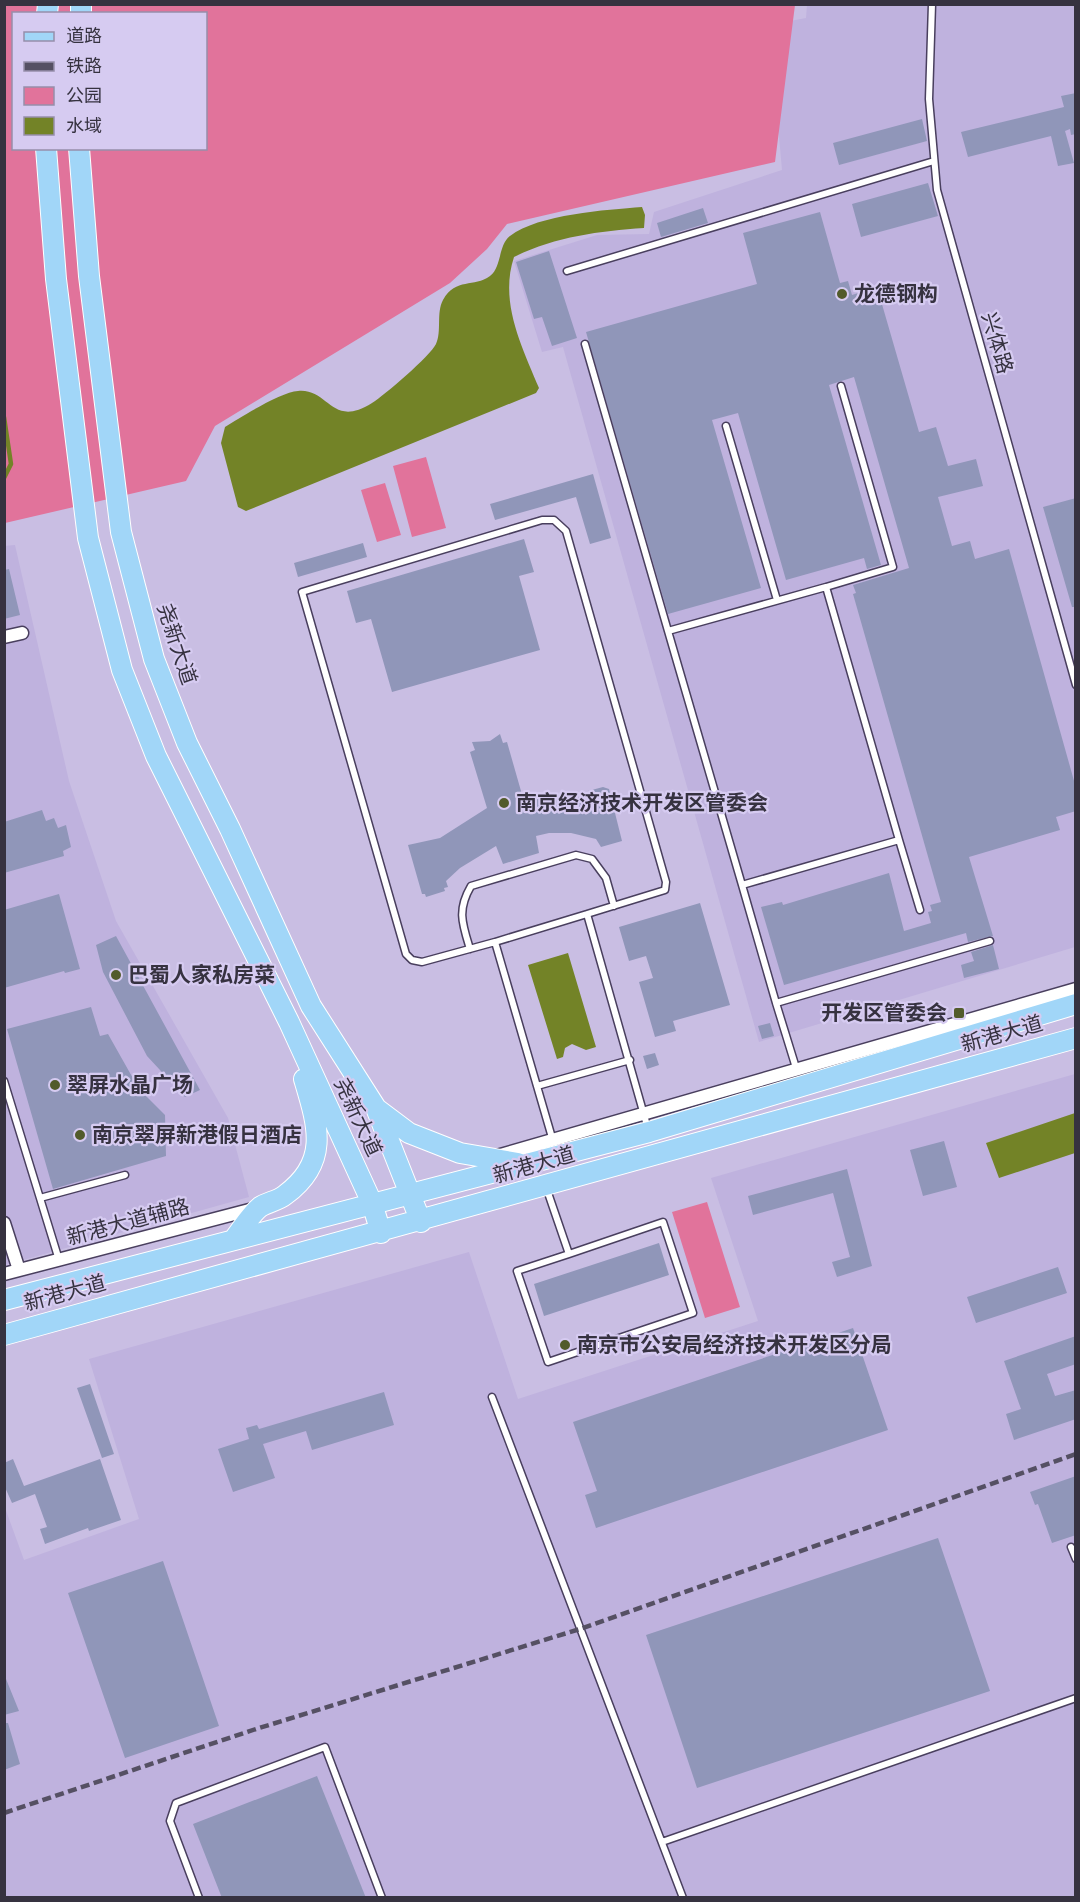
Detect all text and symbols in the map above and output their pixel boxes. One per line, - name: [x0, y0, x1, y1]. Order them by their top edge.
- legend: [12, 12, 207, 150]
- text: 道路: [66, 24, 102, 47]
- text: 铁路: [66, 54, 102, 77]
- text: 公园: [66, 84, 102, 107]
- text: 水域: [66, 114, 102, 137]
- place label: 龙德钢构: [854, 280, 938, 307]
- marker: 龙德钢构: [835, 287, 849, 301]
- street label: 兴体路: [976, 309, 1019, 377]
- street label: 尧新大道: [152, 600, 203, 688]
- place label: 南京经济技术开发区管委会: [516, 789, 768, 816]
- marker: 南京经济技术开发区管委会: [497, 796, 511, 810]
- place label: 巴蜀人家私房菜: [128, 961, 275, 988]
- marker: 巴蜀人家私房菜: [109, 968, 123, 982]
- place label: 开发区管委会: [821, 999, 947, 1026]
- marker: 开发区管委会: [952, 1006, 966, 1020]
- street label: 新港大道: [958, 1009, 1046, 1058]
- place label: 翠屏水晶广场: [67, 1071, 193, 1098]
- street label: 尧新大道: [328, 1073, 388, 1161]
- marker: 翠屏水晶广场: [48, 1078, 62, 1092]
- place label: 南京翠屏新港假日酒店: [92, 1121, 302, 1148]
- marker: 南京翠屏新港假日酒店: [73, 1128, 87, 1142]
- street label: 新港大道: [490, 1140, 578, 1189]
- street label: 新港大道辅路: [64, 1192, 192, 1251]
- street label: 新港大道: [21, 1269, 109, 1316]
- place label: 南京市公安局经济技术开发区分局: [577, 1331, 892, 1358]
- marker: 南京市公安局经济技术开发区分局: [558, 1338, 572, 1352]

